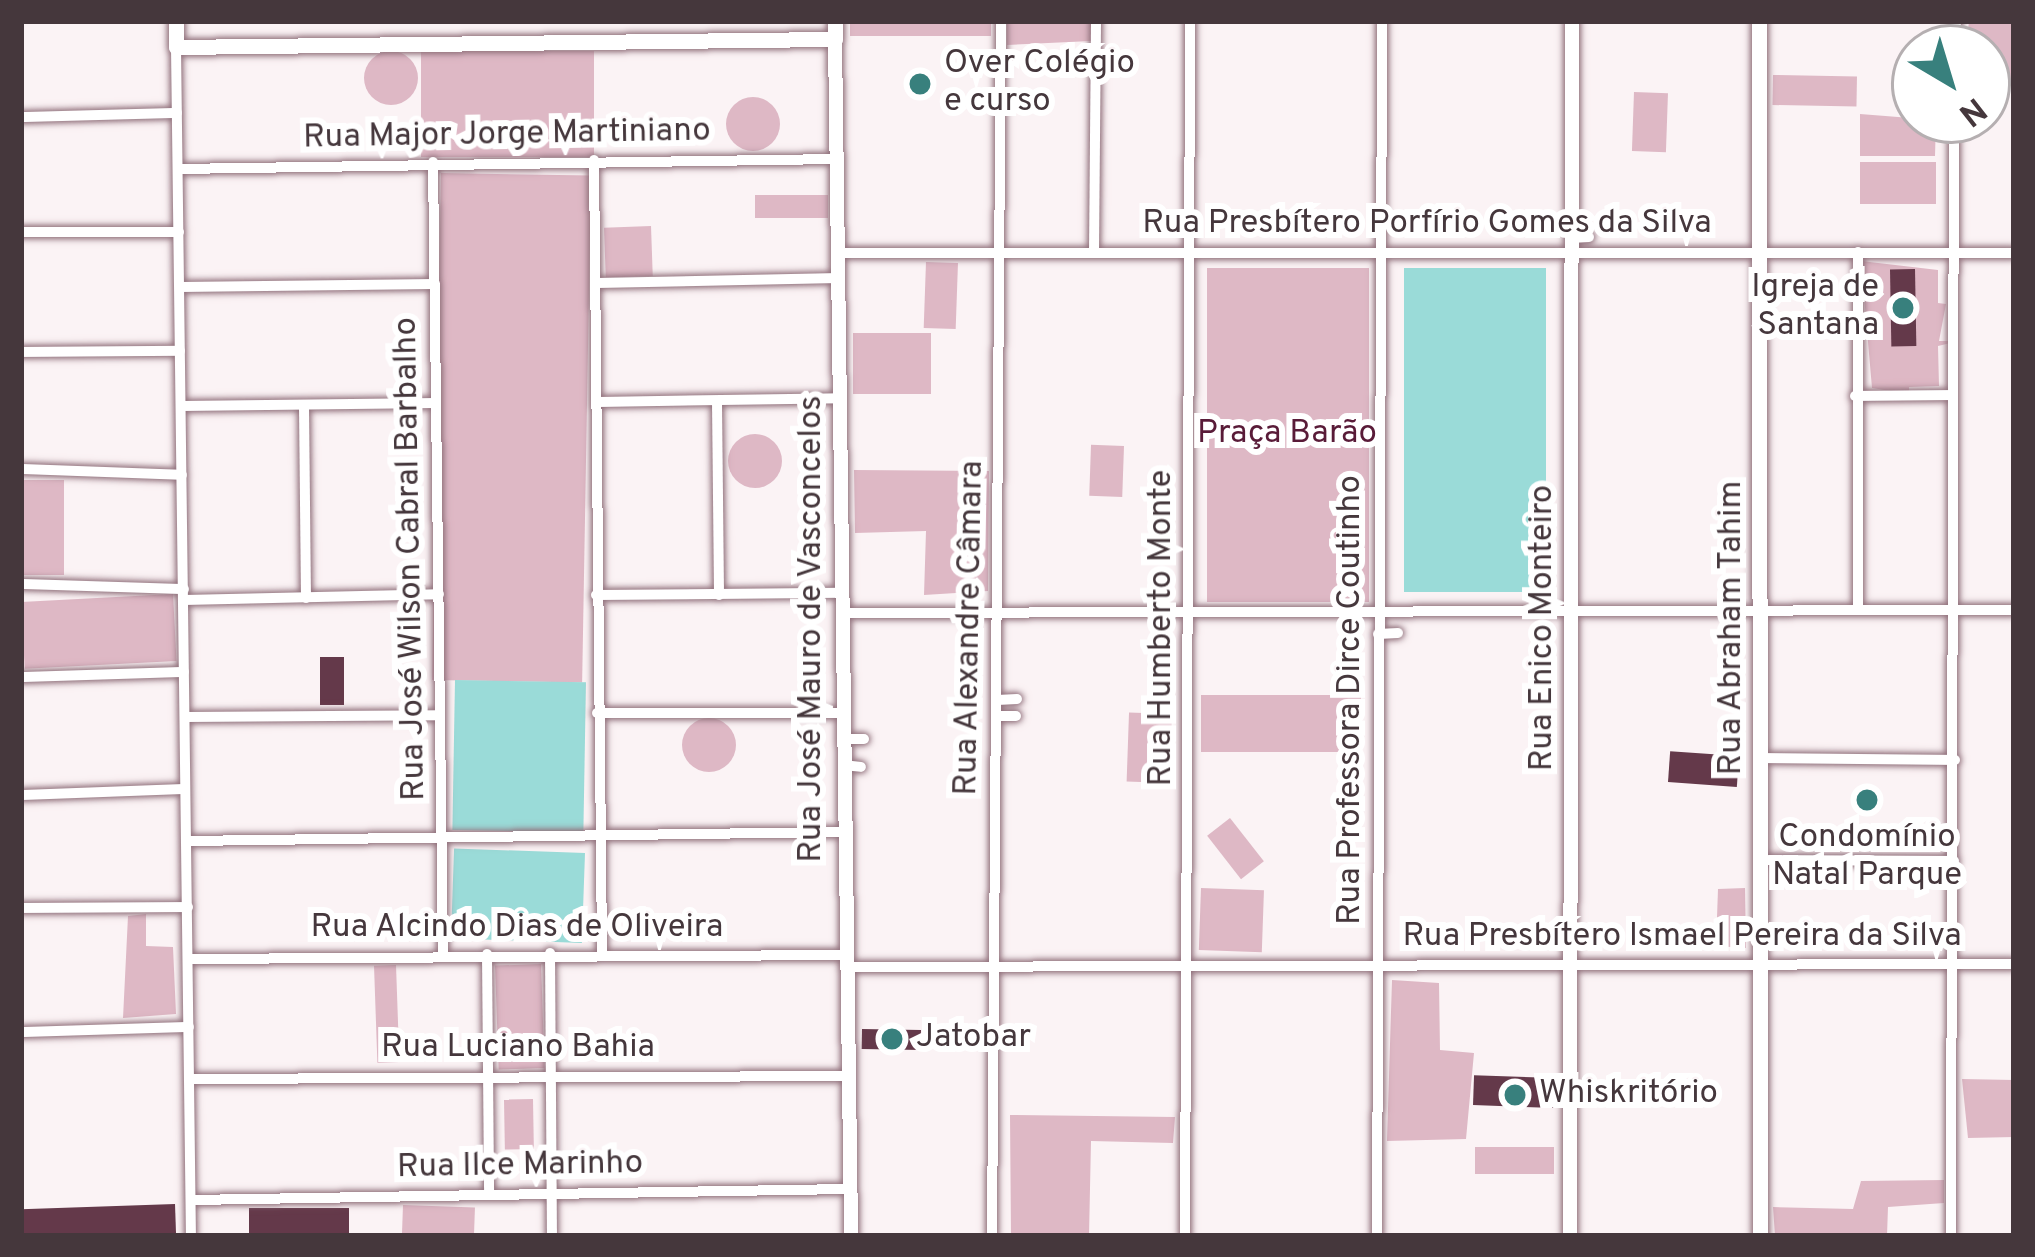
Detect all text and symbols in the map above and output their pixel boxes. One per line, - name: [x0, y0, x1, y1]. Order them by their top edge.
- north arrow: [1891, 24, 2011, 144]
- place label: Over Colégio e curso: [944, 45, 1135, 123]
- marker: Over Colégio e curso: [907, 71, 933, 97]
- text: N: [1949, 86, 1994, 134]
- street label: Rua Major Jorge Martiniano: [303, 113, 711, 159]
- street label: Rua Presbítero Porfírio Gomes da Silva: [1142, 205, 1712, 245]
- place label: Igreja de Santana: [1751, 269, 1879, 347]
- marker: Igreja de Santana: [1890, 295, 1916, 321]
- street label: Rua José Wilson Cabral Barbalho: [388, 316, 436, 802]
- street label: Rua José Mauro de Vasconcelos: [793, 395, 833, 863]
- park label: Praça Barão: [1197, 415, 1377, 455]
- street label: Rua Alexandre Câmara: [948, 459, 994, 797]
- street label: Rua Humberto Monte: [1143, 470, 1183, 786]
- street label: Rua Professora Dirce Coutinho: [1332, 475, 1372, 925]
- street label: Rua Abraham Tahim: [1713, 479, 1753, 777]
- street label: Rua Enico Monteiro: [1524, 485, 1564, 771]
- marker: Condomínio Natal Parque: [1854, 787, 1880, 813]
- place label: Condomínio Natal Parque: [1772, 819, 1962, 897]
- street label: Rua Alcindo Dias de Oliveira: [310, 909, 724, 949]
- street label: Rua Presbítero Ismael Pereira da Silva: [1402, 918, 1962, 958]
- place label: Jatobar: [916, 1019, 1031, 1059]
- marker: Jatobar: [879, 1026, 905, 1052]
- street label: Rua Luciano Bahia: [381, 1029, 655, 1069]
- place label: Whiskritório: [1539, 1075, 1718, 1115]
- marker: Whiskritório: [1502, 1082, 1528, 1108]
- street label: Rua Ilce Marinho: [397, 1145, 643, 1189]

